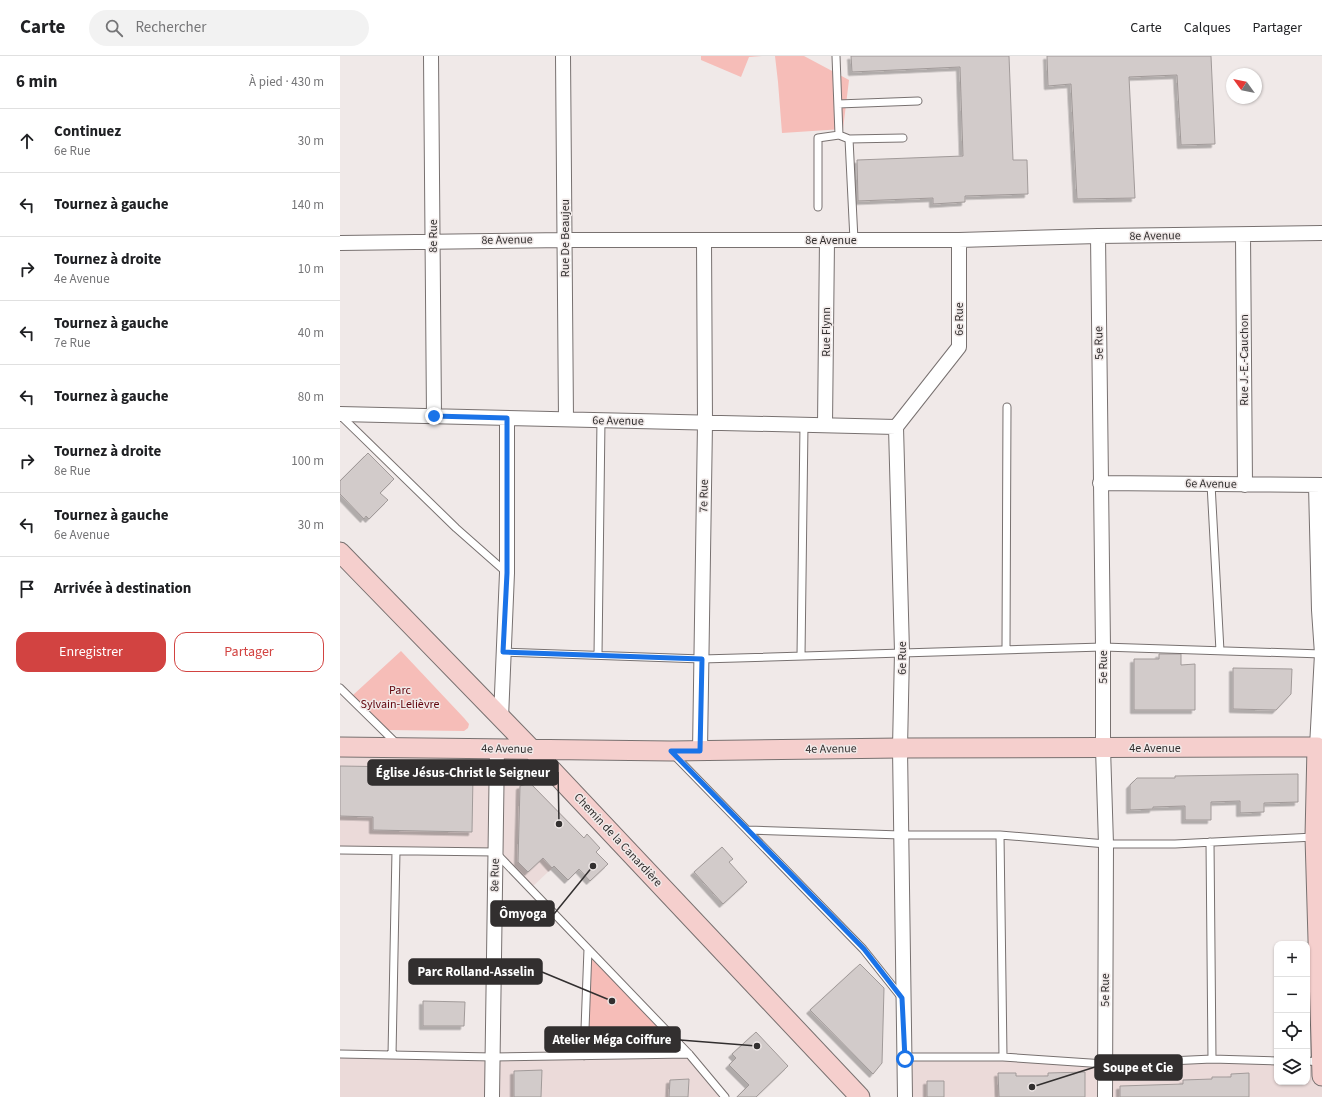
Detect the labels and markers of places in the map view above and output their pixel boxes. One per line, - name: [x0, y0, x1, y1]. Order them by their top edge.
- callout: Église Jésus-Christ le Seigneur: [368, 760, 558, 785]
- callout: Ômyoga: [491, 901, 554, 926]
- callout: Parc Rolland-Asselin: [409, 959, 542, 984]
- callout: Atelier Méga Coiffure: [545, 1027, 680, 1052]
- callout: Soupe et Cie: [1095, 1055, 1182, 1080]

